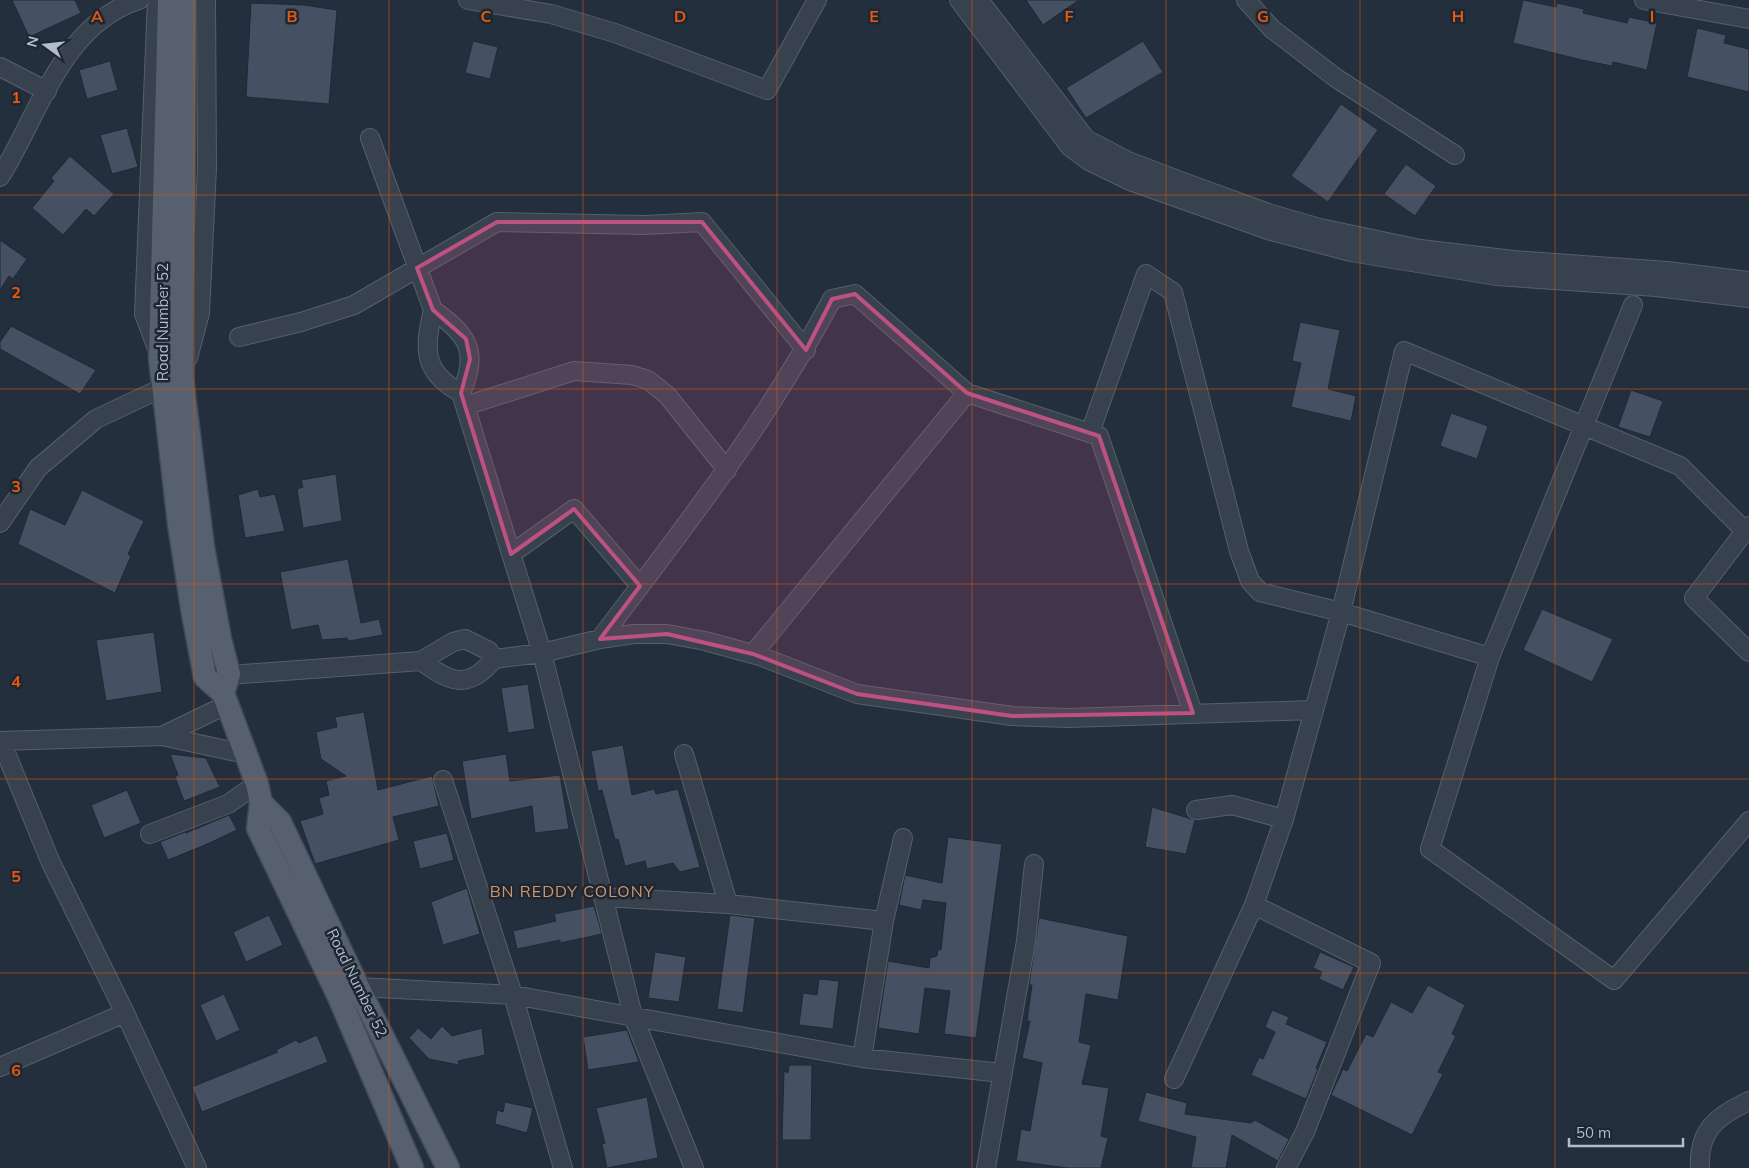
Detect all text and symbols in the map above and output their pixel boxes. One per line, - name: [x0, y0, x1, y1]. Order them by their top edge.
- text: A: [91, 6, 103, 26]
- text: B: [286, 6, 298, 26]
- text: C: [481, 6, 492, 26]
- text: D: [674, 6, 686, 26]
- text: E: [869, 6, 879, 26]
- text: F: [1064, 6, 1074, 26]
- text: G: [1257, 6, 1269, 26]
- text: H: [1452, 6, 1464, 26]
- text: I: [1650, 6, 1654, 26]
- north arrow: [20, 20, 70, 70]
- text: N: [22, 34, 43, 49]
- text: 1: [11, 87, 21, 107]
- street label: Road Number 52: [153, 263, 172, 381]
- text: 2: [11, 282, 21, 302]
- text: 3: [11, 476, 21, 496]
- text: 4: [11, 671, 21, 691]
- text: 5: [11, 866, 21, 886]
- district label: BN REDDY COLONY: [490, 881, 654, 901]
- street label: Road Number 52: [323, 925, 392, 1040]
- text: 6: [11, 1060, 21, 1080]
- scale bar: [1569, 1116, 1683, 1148]
- text: 50 m: [1576, 1123, 1611, 1142]

